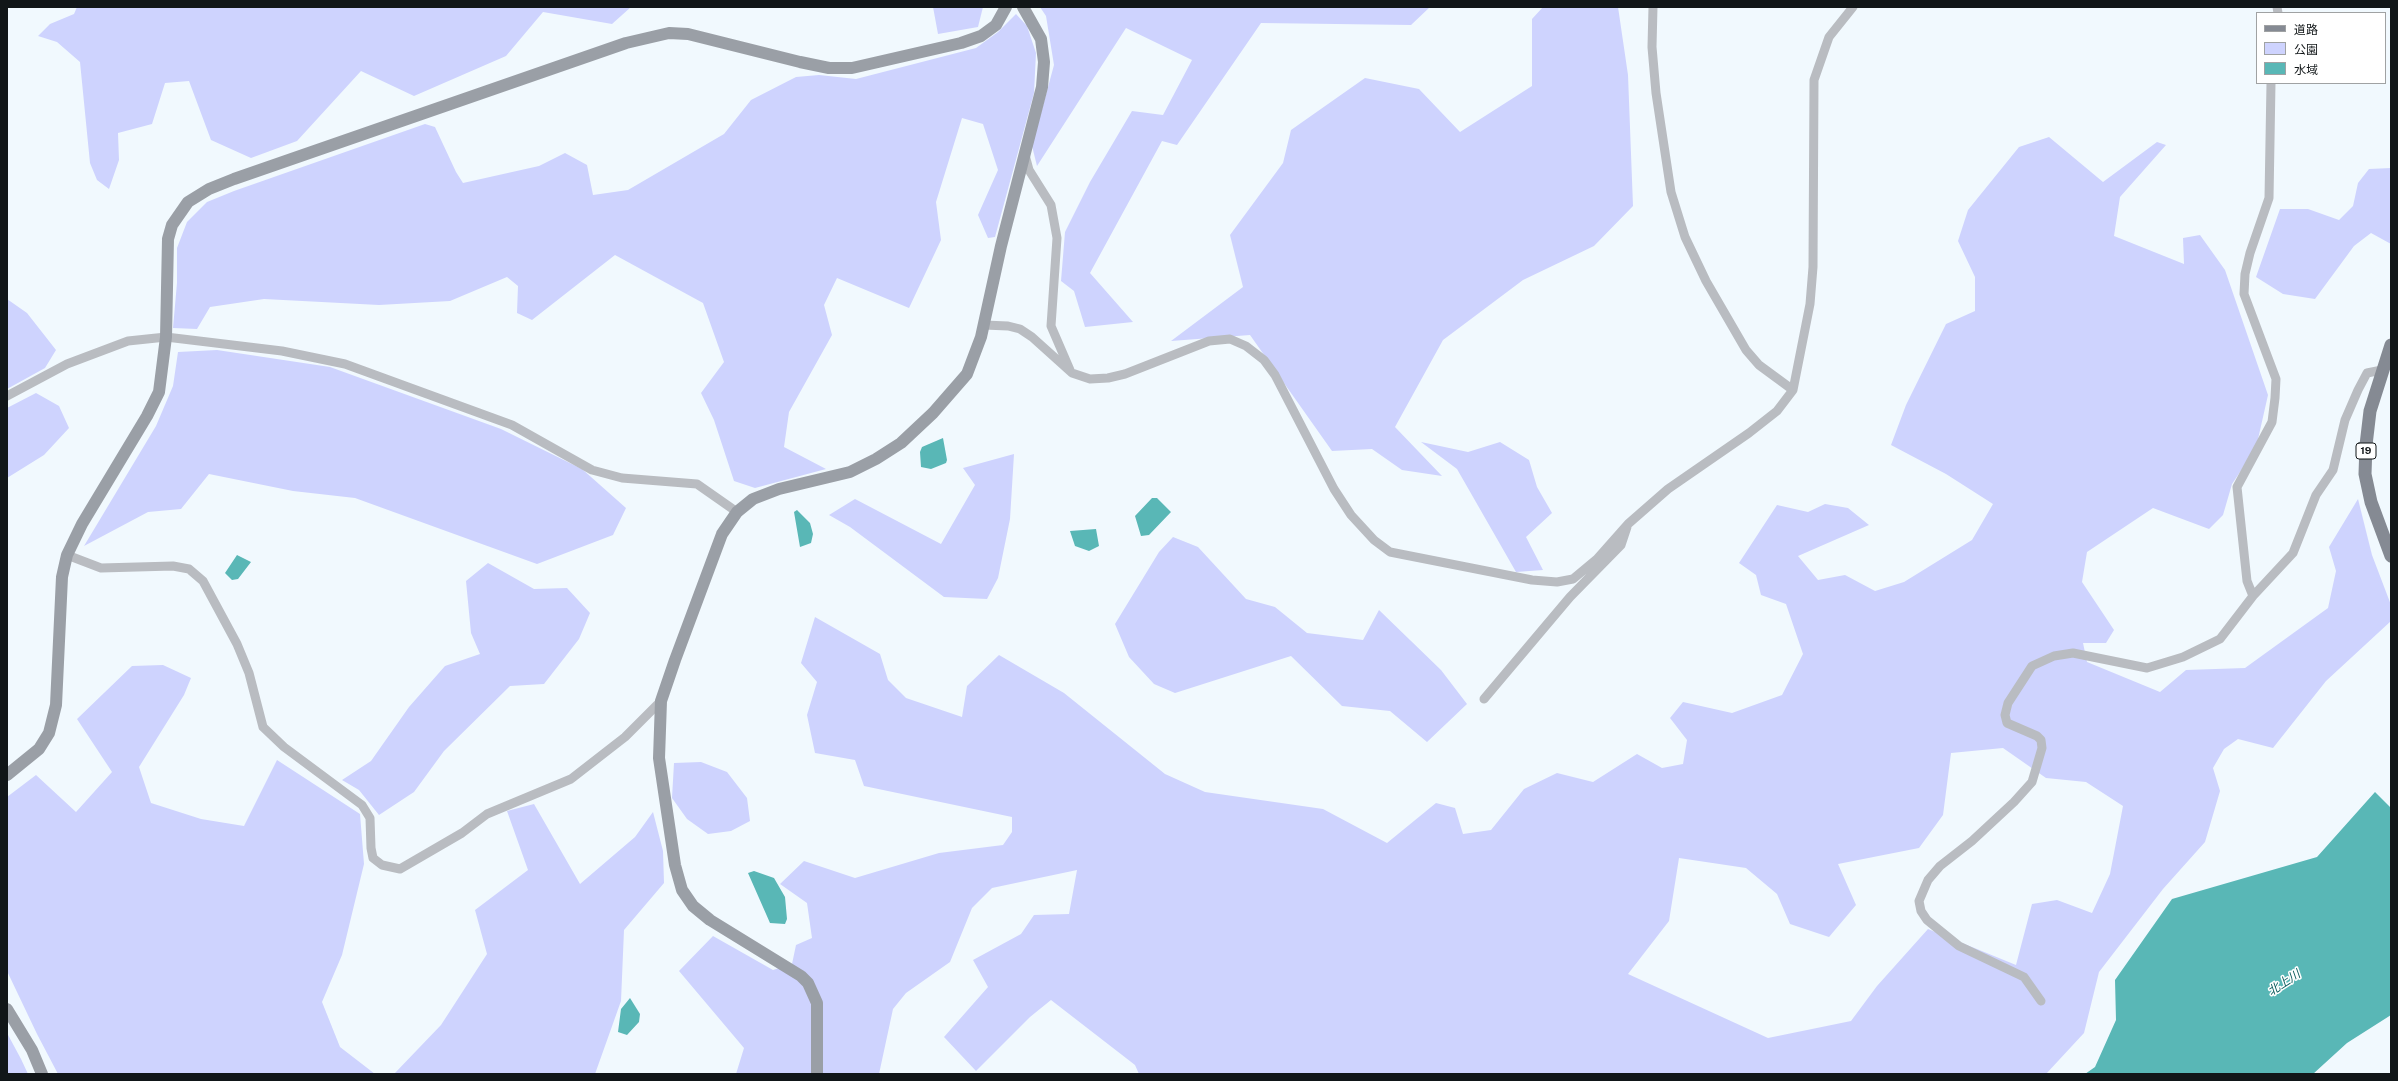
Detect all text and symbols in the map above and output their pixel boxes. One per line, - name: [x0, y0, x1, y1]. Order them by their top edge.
- legend: [2256, 12, 2386, 84]
- text: 道路: [2294, 23, 2318, 37]
- text: 公園: [2294, 43, 2318, 57]
- text: 水域: [2294, 63, 2318, 77]
- road number: 19: [2356, 443, 2376, 459]
- water label: 北上川: [2265, 967, 2303, 999]

